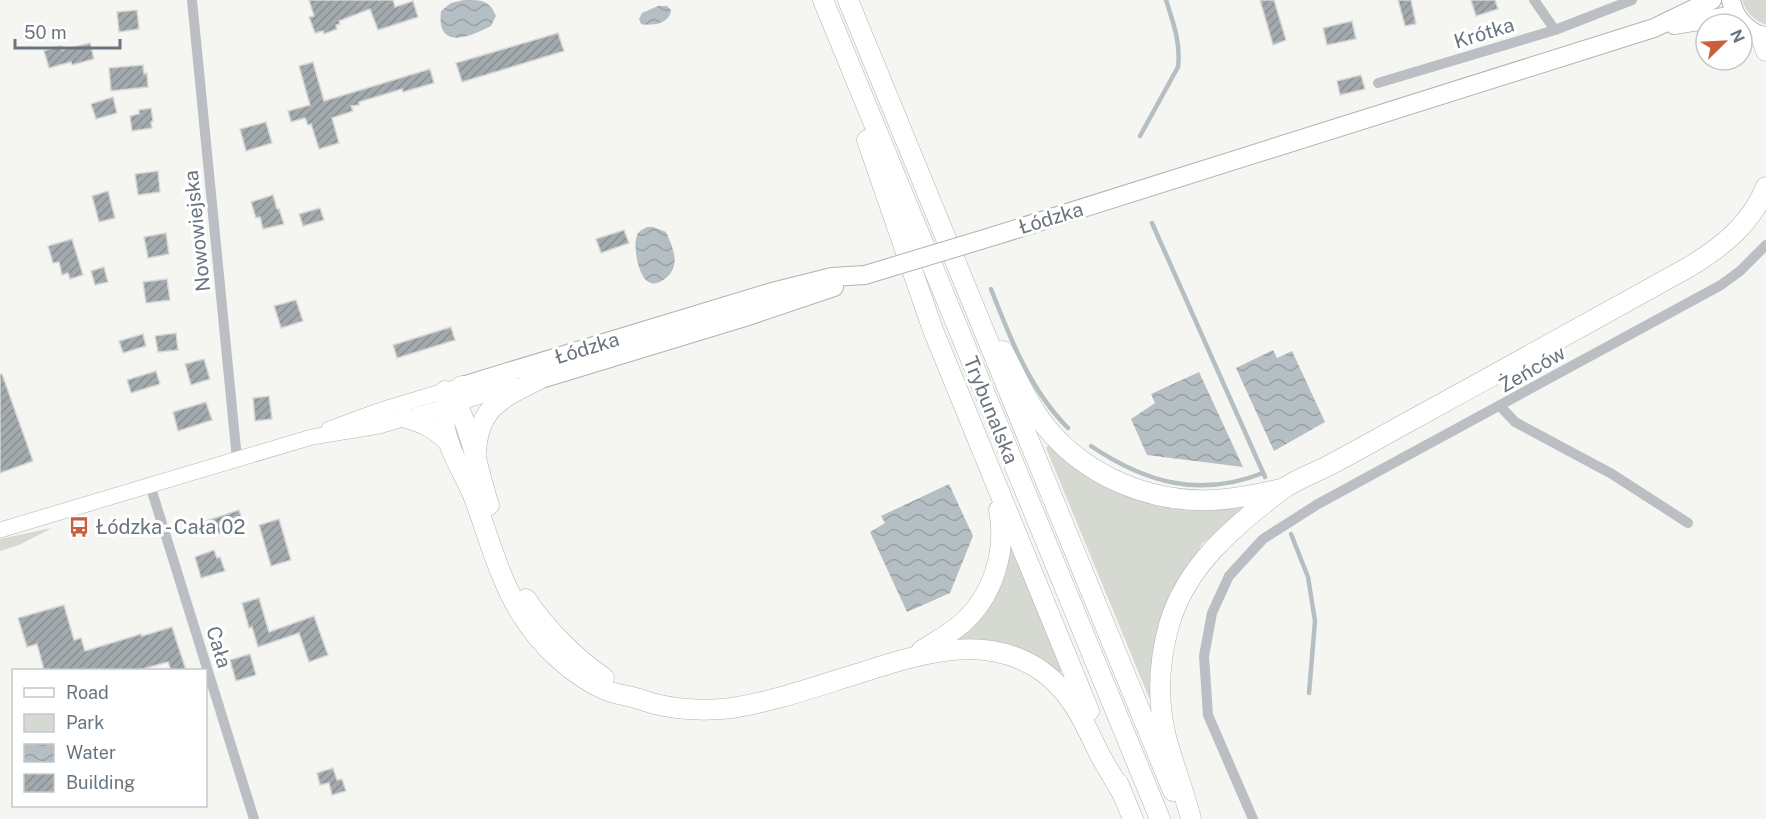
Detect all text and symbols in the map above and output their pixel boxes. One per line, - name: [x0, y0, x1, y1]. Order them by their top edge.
- scale bar: [15, 12, 120, 50]
- street label: Krótka: [1451, 12, 1517, 54]
- north arrow: [1694, 12, 1754, 72]
- text: 50 m: [24, 22, 67, 43]
- text: N: [1726, 27, 1748, 46]
- street label: Nowowiejska: [179, 169, 215, 293]
- street label: Łódzka: [1016, 197, 1086, 239]
- street label: Łódzka: [552, 327, 622, 369]
- street label: Żeńców: [1494, 340, 1570, 398]
- street label: Trybunalska: [959, 353, 1023, 467]
- bus stop icon: Łódzka - Cała 02: [67, 515, 91, 539]
- place label: Łódzka - Cała 02: [96, 515, 245, 539]
- street label: Cała: [201, 623, 237, 671]
- legend: [12, 669, 207, 807]
- text: Road: [66, 682, 109, 703]
- text: Park: [66, 712, 104, 733]
- text: Water: [66, 742, 116, 763]
- text: Building: [66, 772, 135, 793]

